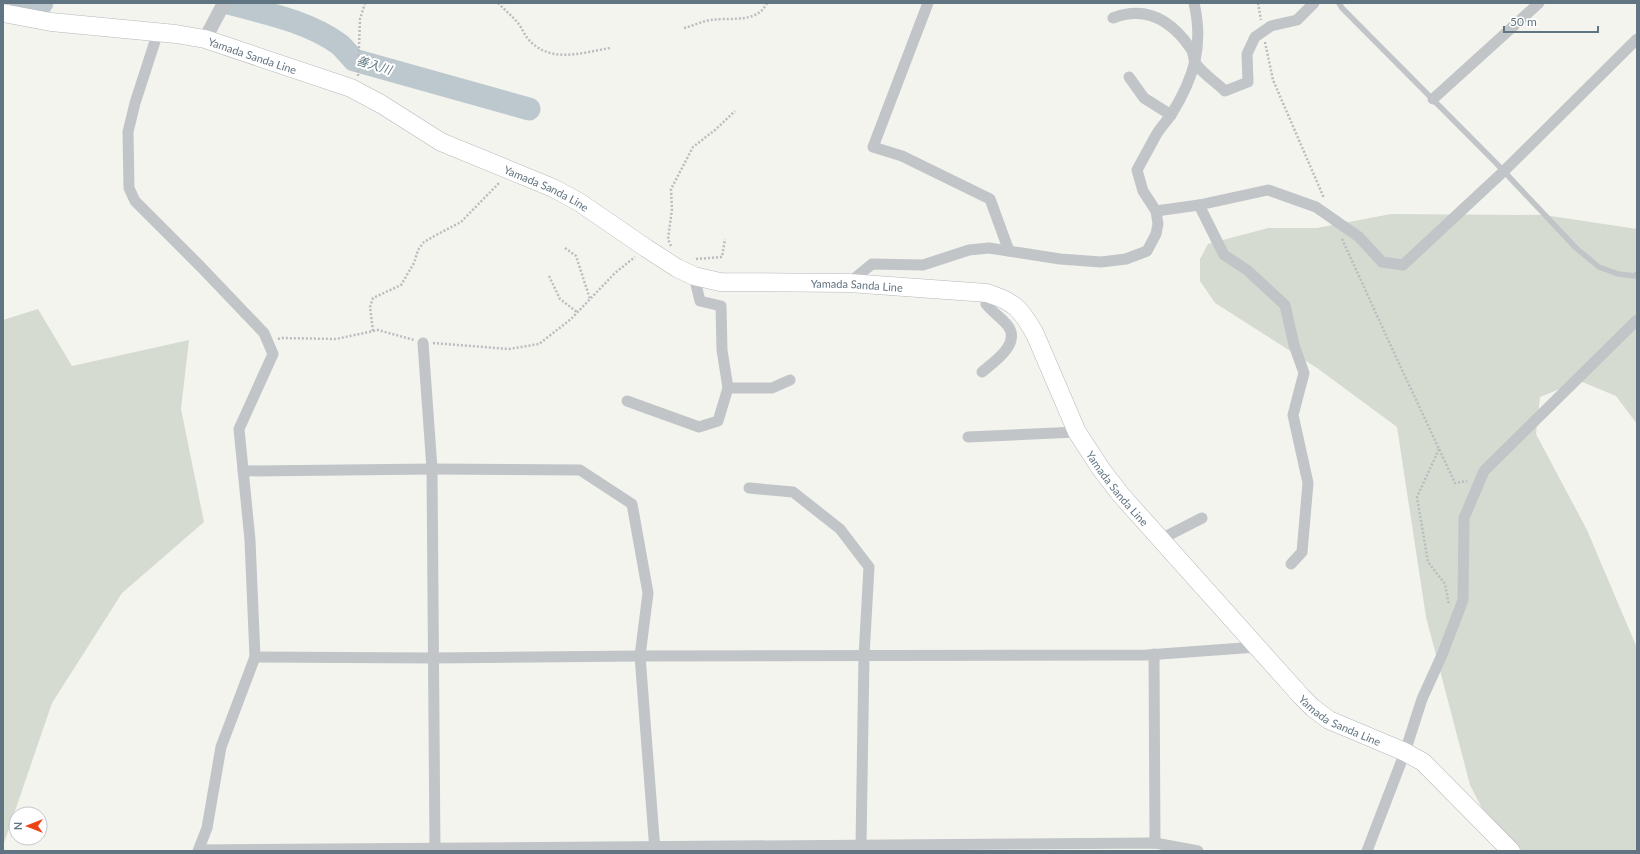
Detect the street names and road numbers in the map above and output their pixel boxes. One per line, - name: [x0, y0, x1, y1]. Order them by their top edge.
- street label: Yamada Sanda Line: [207, 34, 299, 76]
- street label: Yamada Sanda Line: [502, 162, 592, 214]
- street label: Yamada Sanda Line: [811, 276, 904, 293]
- street label: Yamada Sanda Line: [1084, 448, 1152, 528]
- street label: Yamada Sanda Line: [1297, 692, 1383, 748]

